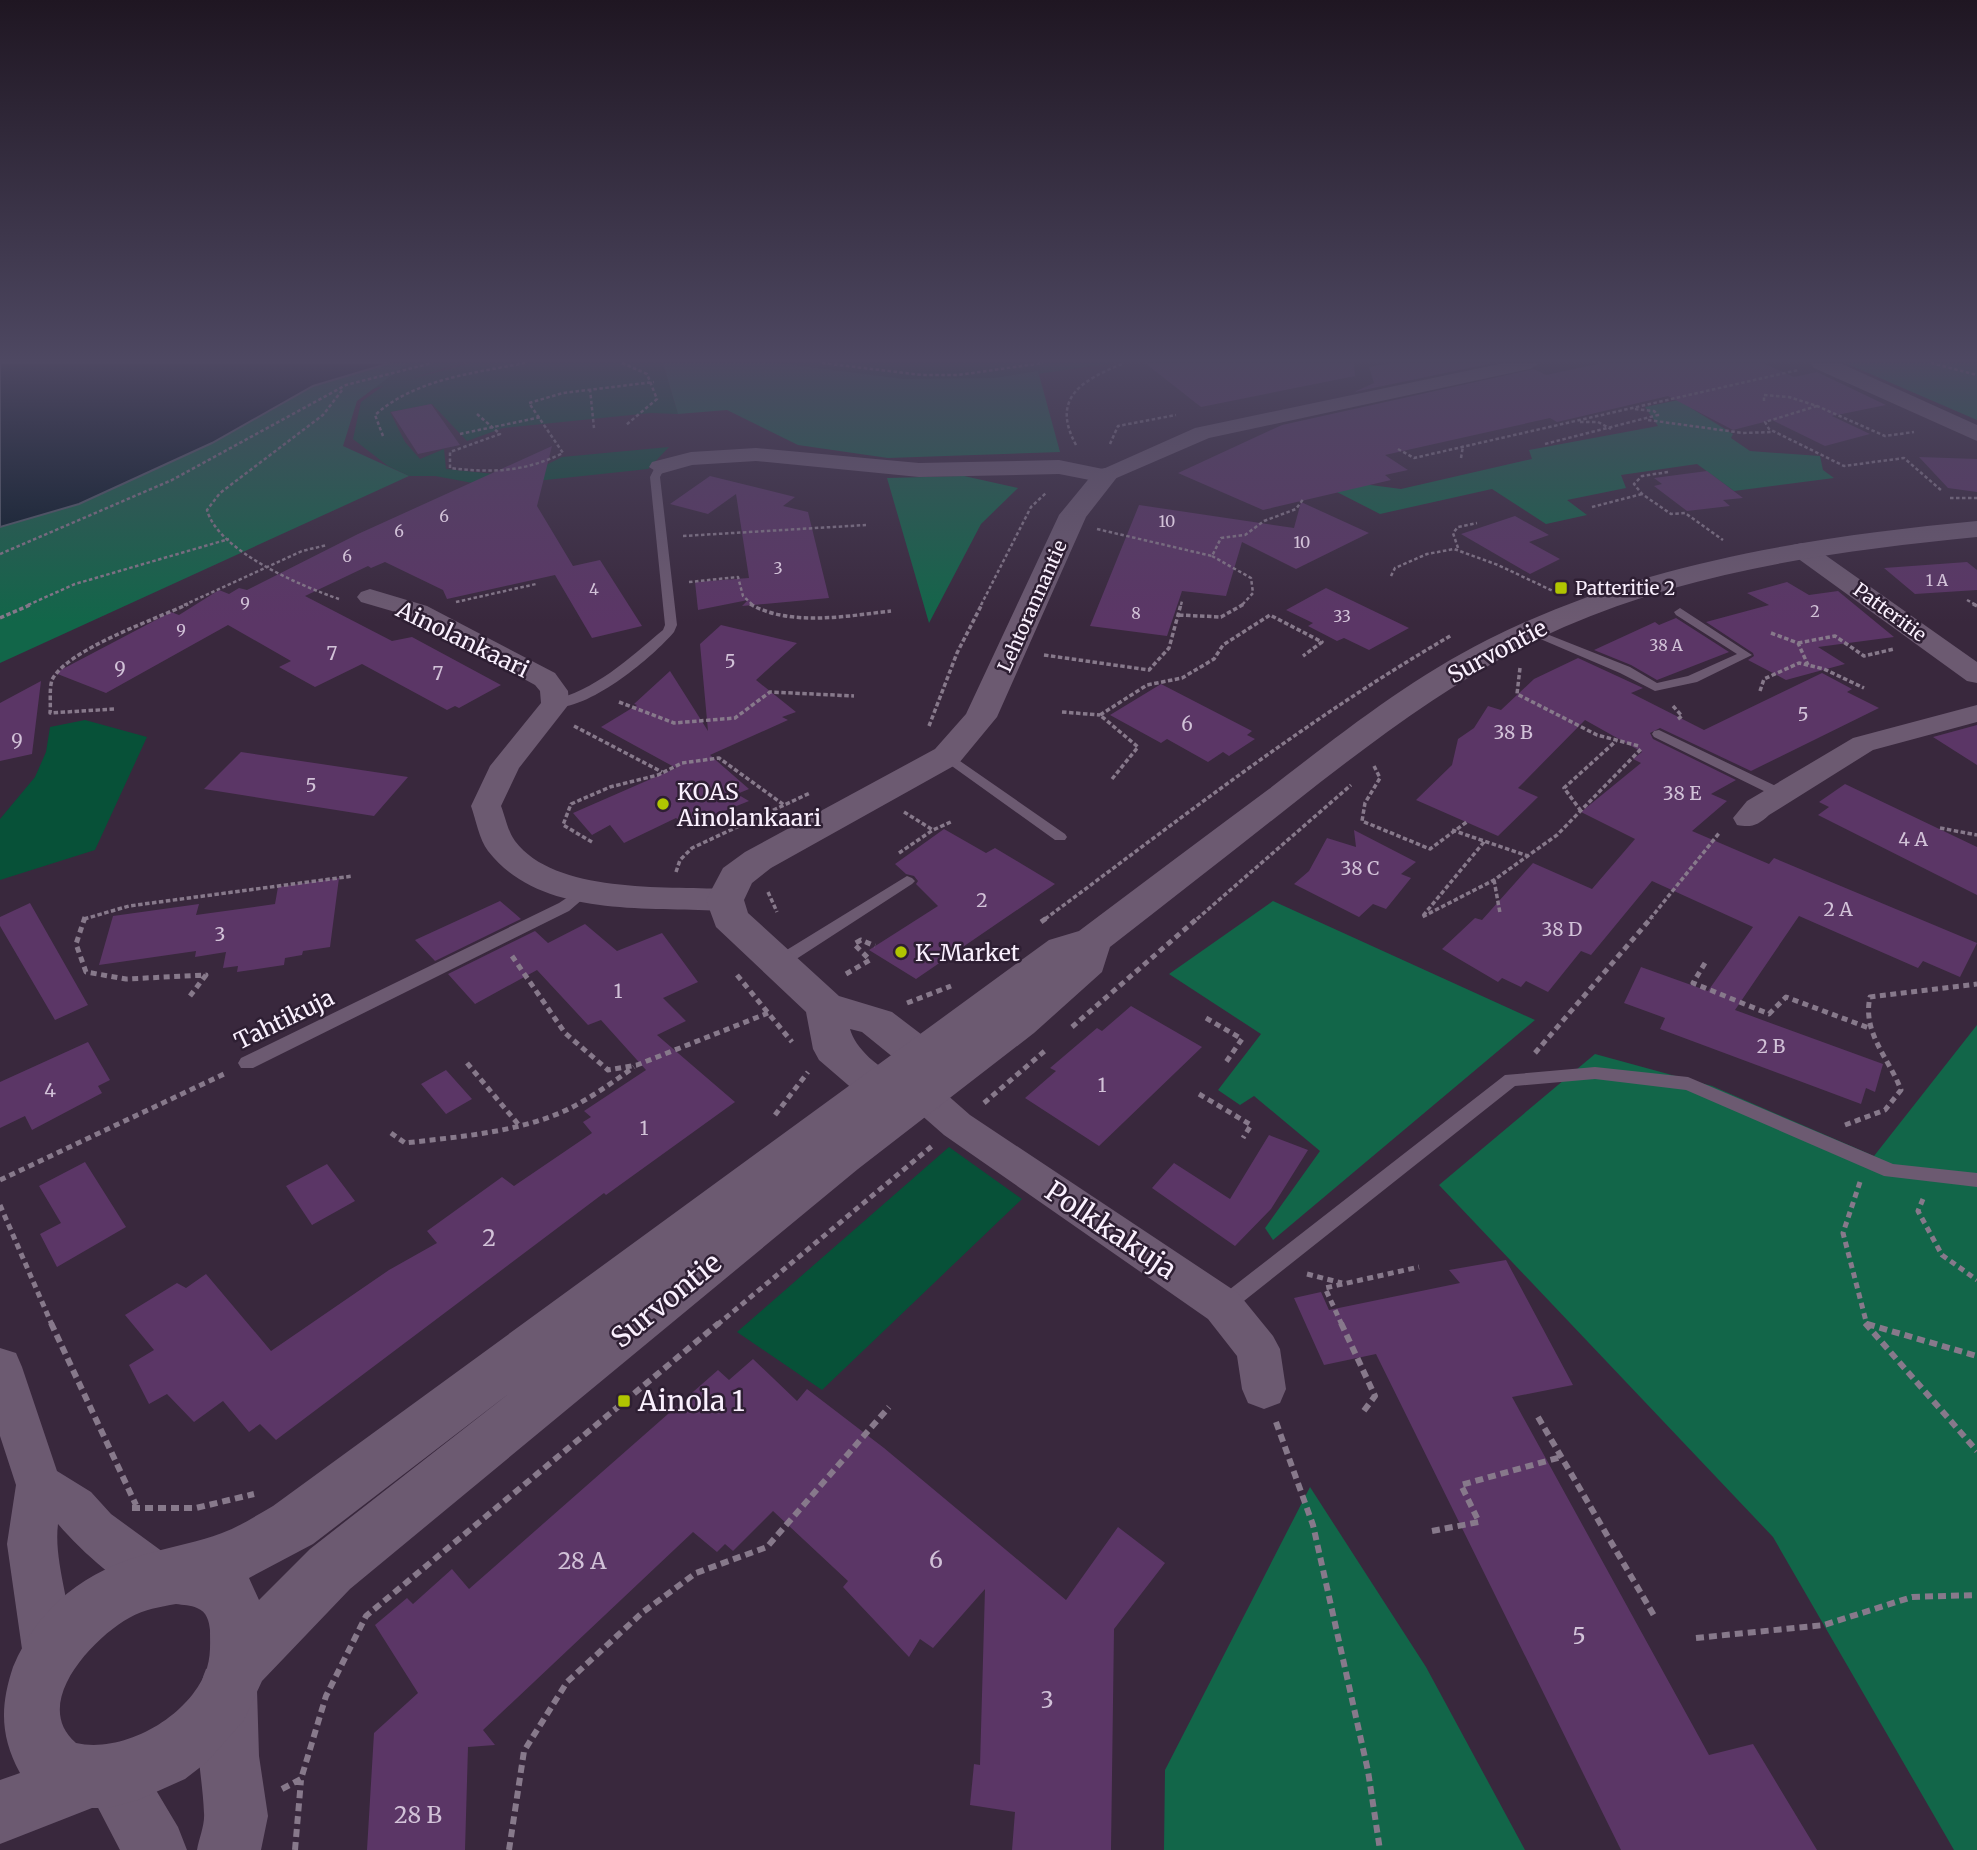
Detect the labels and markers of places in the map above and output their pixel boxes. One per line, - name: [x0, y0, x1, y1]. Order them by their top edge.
- place label: Patteritie 2: [1575, 576, 1675, 600]
- marker: Patteritie 2: [1553, 580, 1569, 596]
- place label: KOAS Ainolankaari: [676, 777, 821, 832]
- marker: KOAS Ainolankaari: [655, 796, 671, 812]
- place label: K-Market: [915, 938, 1020, 967]
- marker: K-Market: [893, 944, 909, 960]
- place label: Ainola 1: [637, 1383, 745, 1419]
- marker: Ainola 1: [616, 1393, 632, 1409]

